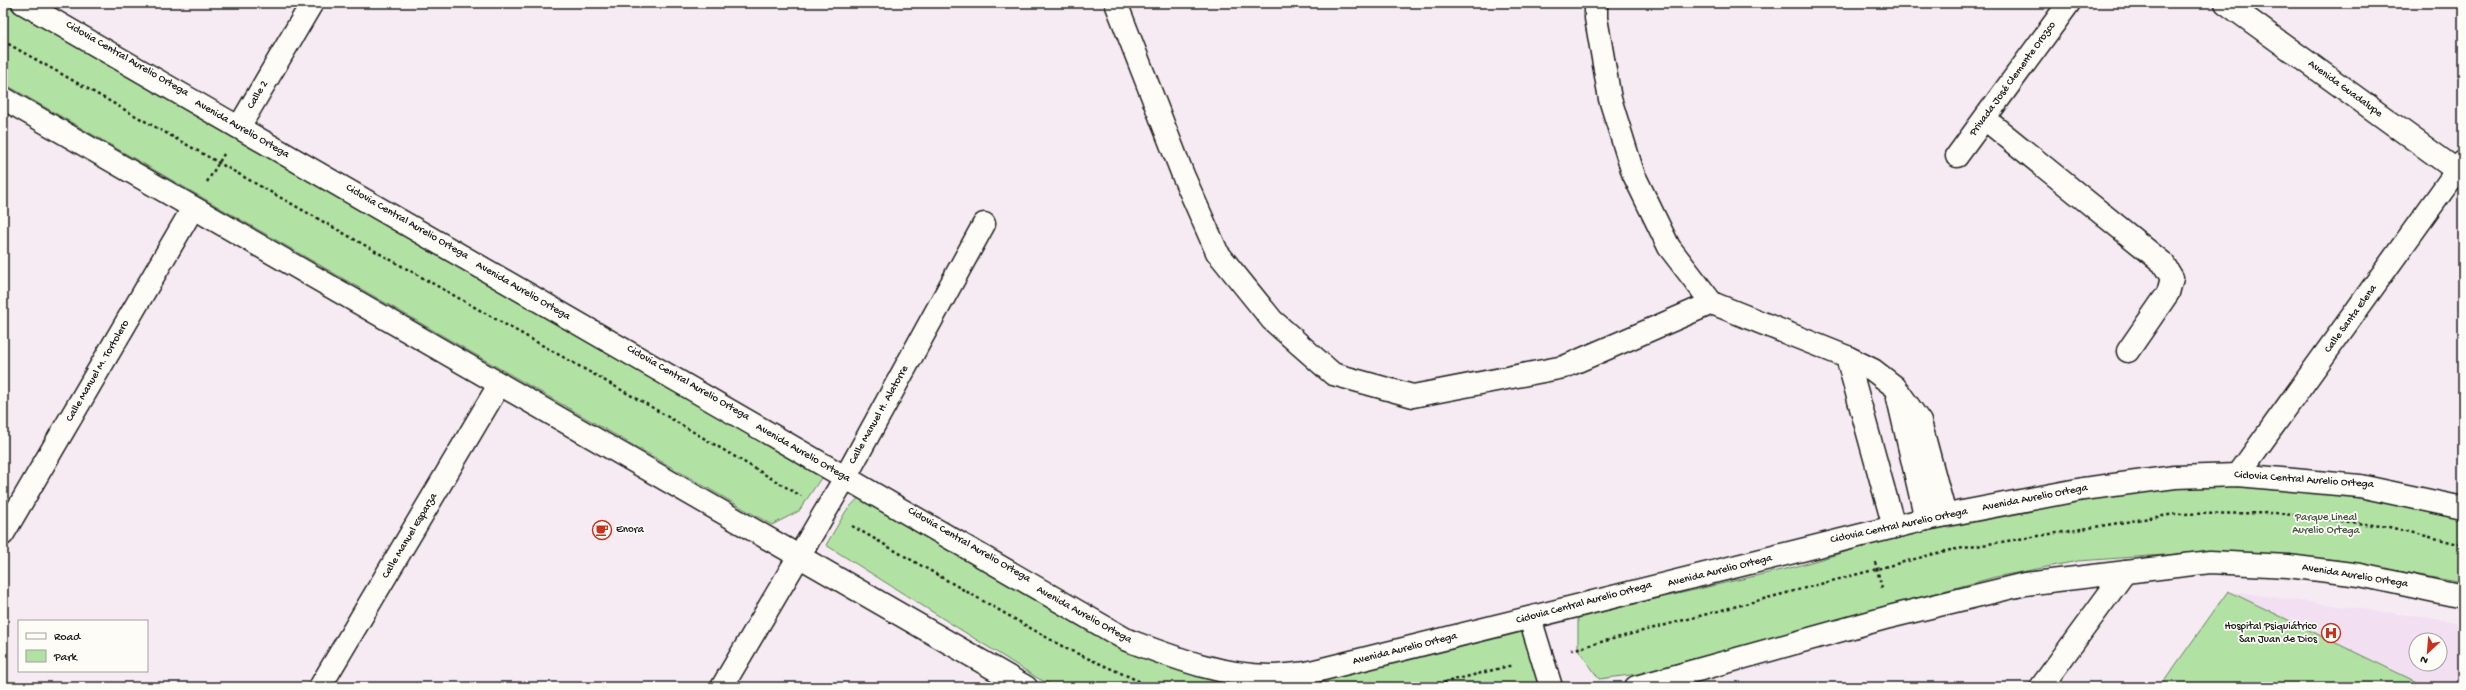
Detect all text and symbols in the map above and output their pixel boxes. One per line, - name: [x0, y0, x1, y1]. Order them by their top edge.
- street label: Ciclovia Central Aurelio Ortega: [63, 19, 191, 100]
- street label: Privada José Clemente Orozco: [1967, 19, 2059, 139]
- street label: Avenida Guadalupe: [2305, 58, 2385, 120]
- street label: Calle 2: [245, 78, 271, 111]
- street label: Avenida Aurelio Ortega: [193, 97, 292, 161]
- street label: Ciclovia Central Aurelio Ortega: [343, 182, 471, 263]
- street label: Avenida Aurelio Ortega: [474, 259, 573, 323]
- street label: Calle Santa Elena: [2322, 282, 2380, 355]
- street label: Calle Manuel M. Tortolero: [64, 318, 132, 424]
- street label: Ciclovia Central Aurelio Ortega: [624, 343, 752, 424]
- street label: Calle Manuel H. Alatorre: [847, 363, 911, 466]
- street label: Avenida Aurelio Ortega: [754, 421, 853, 485]
- street label: Ciclovia Central Aurelio Ortega: [2234, 469, 2375, 491]
- street label: Avenida Aurelio Ortega: [1981, 482, 2090, 514]
- street label: Calle Manuel Esparza: [380, 490, 441, 581]
- street label: Ciclovia Central Aurelio Ortega: [905, 505, 1033, 586]
- street label: Ciclovia Central Aurelio Ortega: [1829, 505, 1970, 546]
- park label: Parque Lineal Aurelio Ortega: [2292, 512, 2361, 537]
- cafe icon: Enora: [591, 519, 613, 541]
- place label: Enora: [616, 524, 645, 536]
- street label: Avenida Aurelio Ortega: [1667, 552, 1774, 590]
- street label: Avenida Aurelio Ortega: [2301, 562, 2410, 590]
- street label: Ciclovia Central Aurelio Ortega: [1515, 579, 1654, 627]
- street label: Avenida Aurelio Ortega: [1034, 584, 1135, 647]
- legend: [18, 620, 148, 672]
- place label: Hospital Psiquiátrico San Juan de Dios: [2225, 621, 2318, 646]
- hospital icon: Hospital Psiquiátrico San Juan de Dios: [2320, 622, 2342, 644]
- street label: Avenida Aurelio Ortega: [1352, 630, 1459, 668]
- text: Road: [54, 631, 81, 645]
- north arrow: [2408, 632, 2448, 672]
- text: Park: [53, 651, 79, 665]
- text: N: [2419, 652, 2430, 666]

